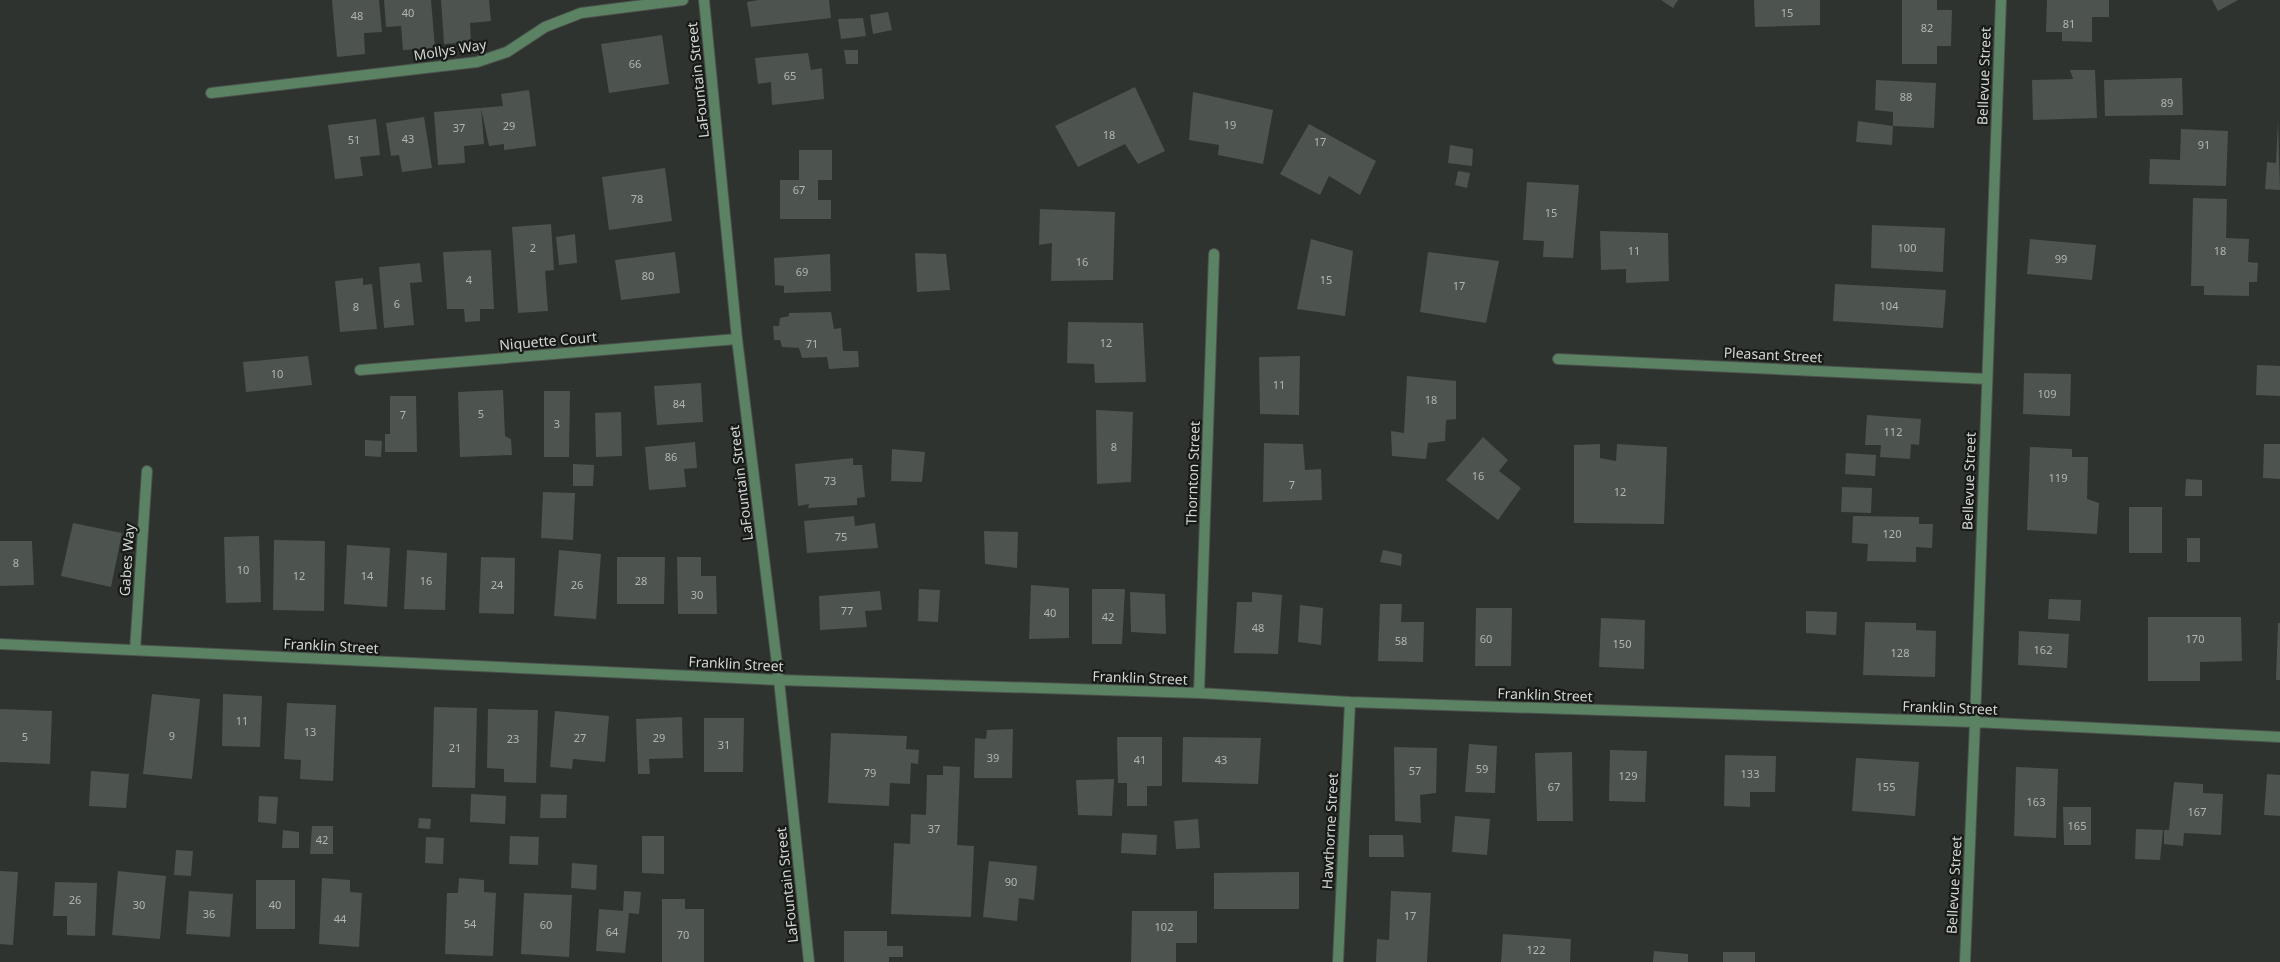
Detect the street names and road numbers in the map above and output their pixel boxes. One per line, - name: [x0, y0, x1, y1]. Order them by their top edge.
- street label: LaFountain Street: [682, 21, 713, 139]
- street label: Bellevue Street: [1972, 27, 1995, 125]
- street label: Mollys Way: [412, 34, 489, 65]
- street label: Niquette Court: [498, 327, 598, 354]
- street label: Pleasant Street: [1723, 342, 1823, 367]
- street label: Thornton Street: [1181, 421, 1204, 525]
- street label: LaFountain Street: [724, 424, 757, 542]
- street label: Bellevue Street: [1957, 432, 1980, 530]
- street label: Gabes Way: [114, 522, 139, 597]
- street label: Franklin Street: [283, 634, 379, 657]
- street label: Franklin Street: [688, 652, 784, 675]
- street label: Franklin Street: [1092, 666, 1188, 689]
- street label: Franklin Street: [1497, 683, 1593, 706]
- street label: Franklin Street: [1902, 696, 1998, 719]
- street label: Hawthorne Street: [1317, 772, 1342, 890]
- street label: LaFountain Street: [771, 826, 802, 944]
- street label: Bellevue Street: [1941, 835, 1966, 935]

